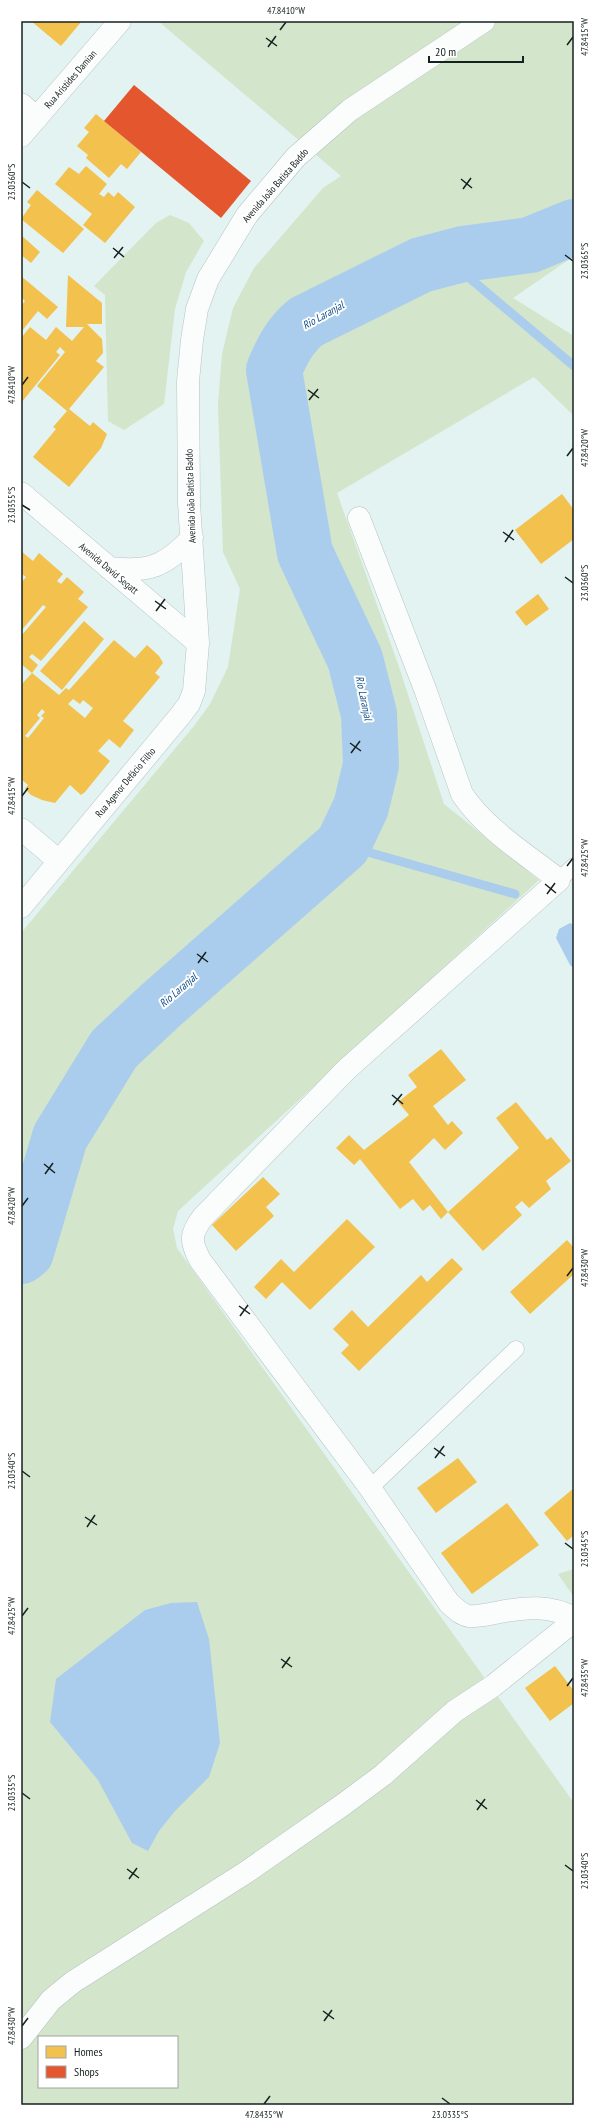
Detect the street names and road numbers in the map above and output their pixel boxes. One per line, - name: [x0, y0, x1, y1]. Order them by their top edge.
- street label: Rua Aristides Damian: [41, 47, 99, 111]
- street label: Avenida João Batista Baddo: [240, 146, 311, 225]
- street label: Avenida João Batista Baddo: [182, 449, 199, 543]
- street label: Avenida David Segatt: [76, 540, 141, 597]
- street label: Rua Agenor Defácio Filho: [92, 745, 158, 820]

